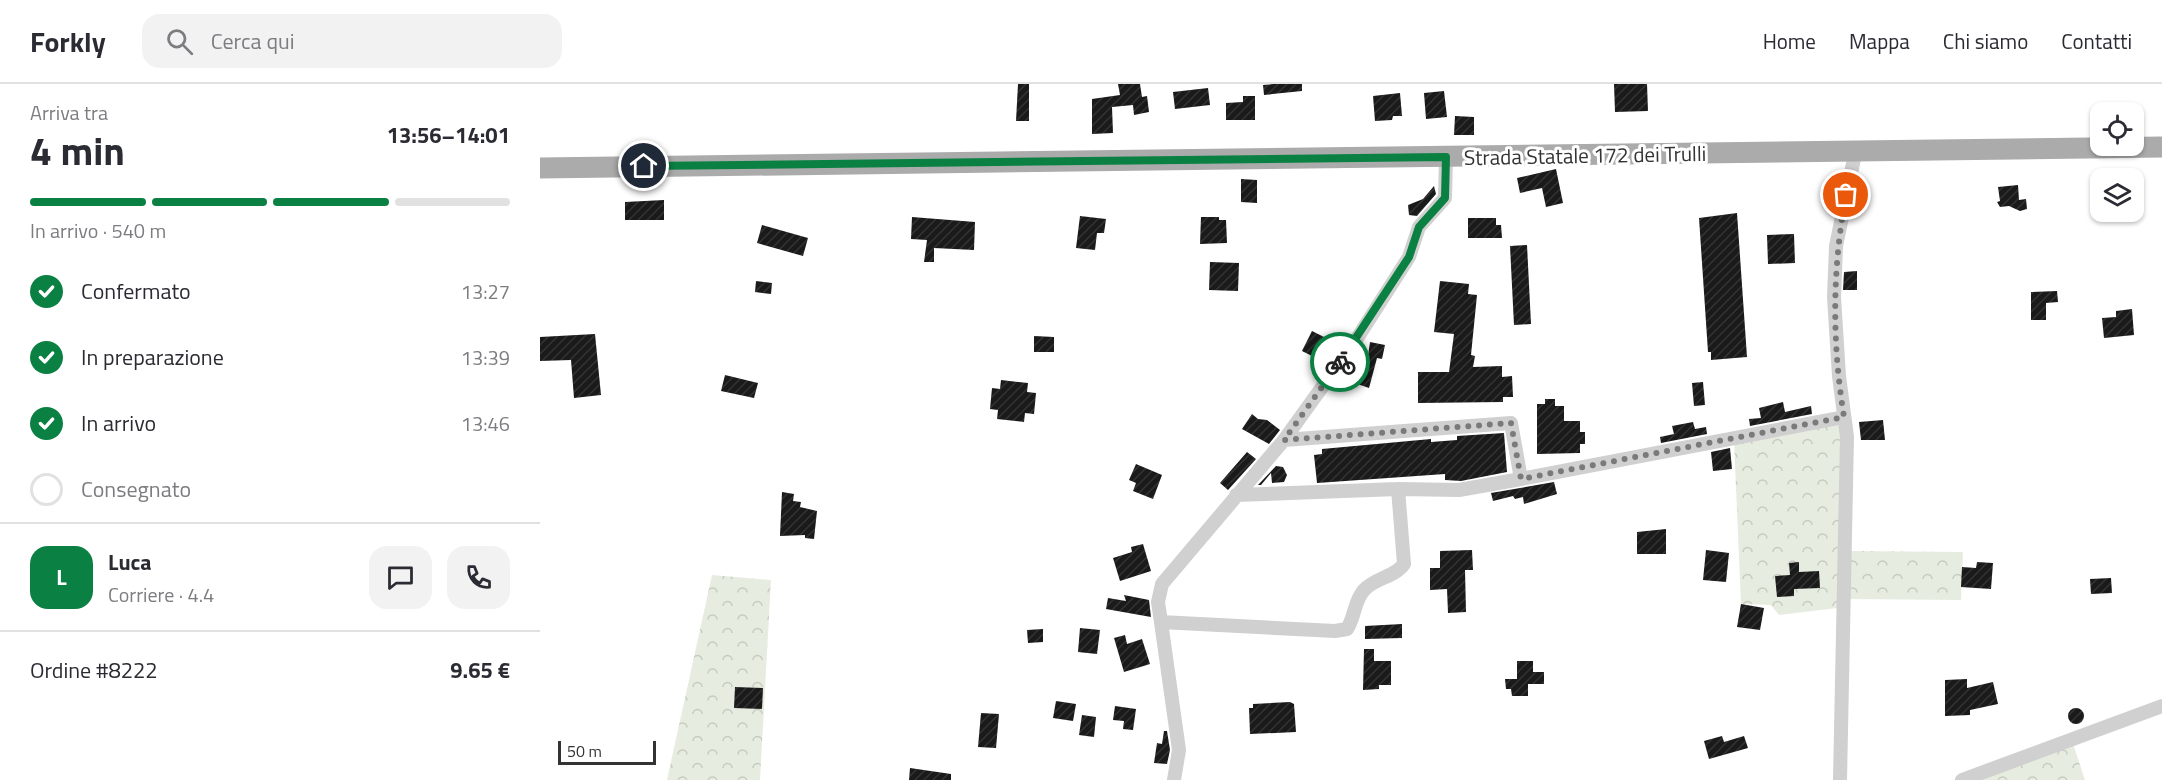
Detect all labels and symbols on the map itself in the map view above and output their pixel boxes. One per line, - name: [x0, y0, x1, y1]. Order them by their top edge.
- street label: Strada Statale 172 dei Trulli: [1464, 137, 1706, 173]
- pin: [618, 140, 669, 191]
- pin: [1820, 169, 1871, 220]
- courier: [1310, 332, 1370, 392]
- scale bar: [558, 738, 656, 766]

